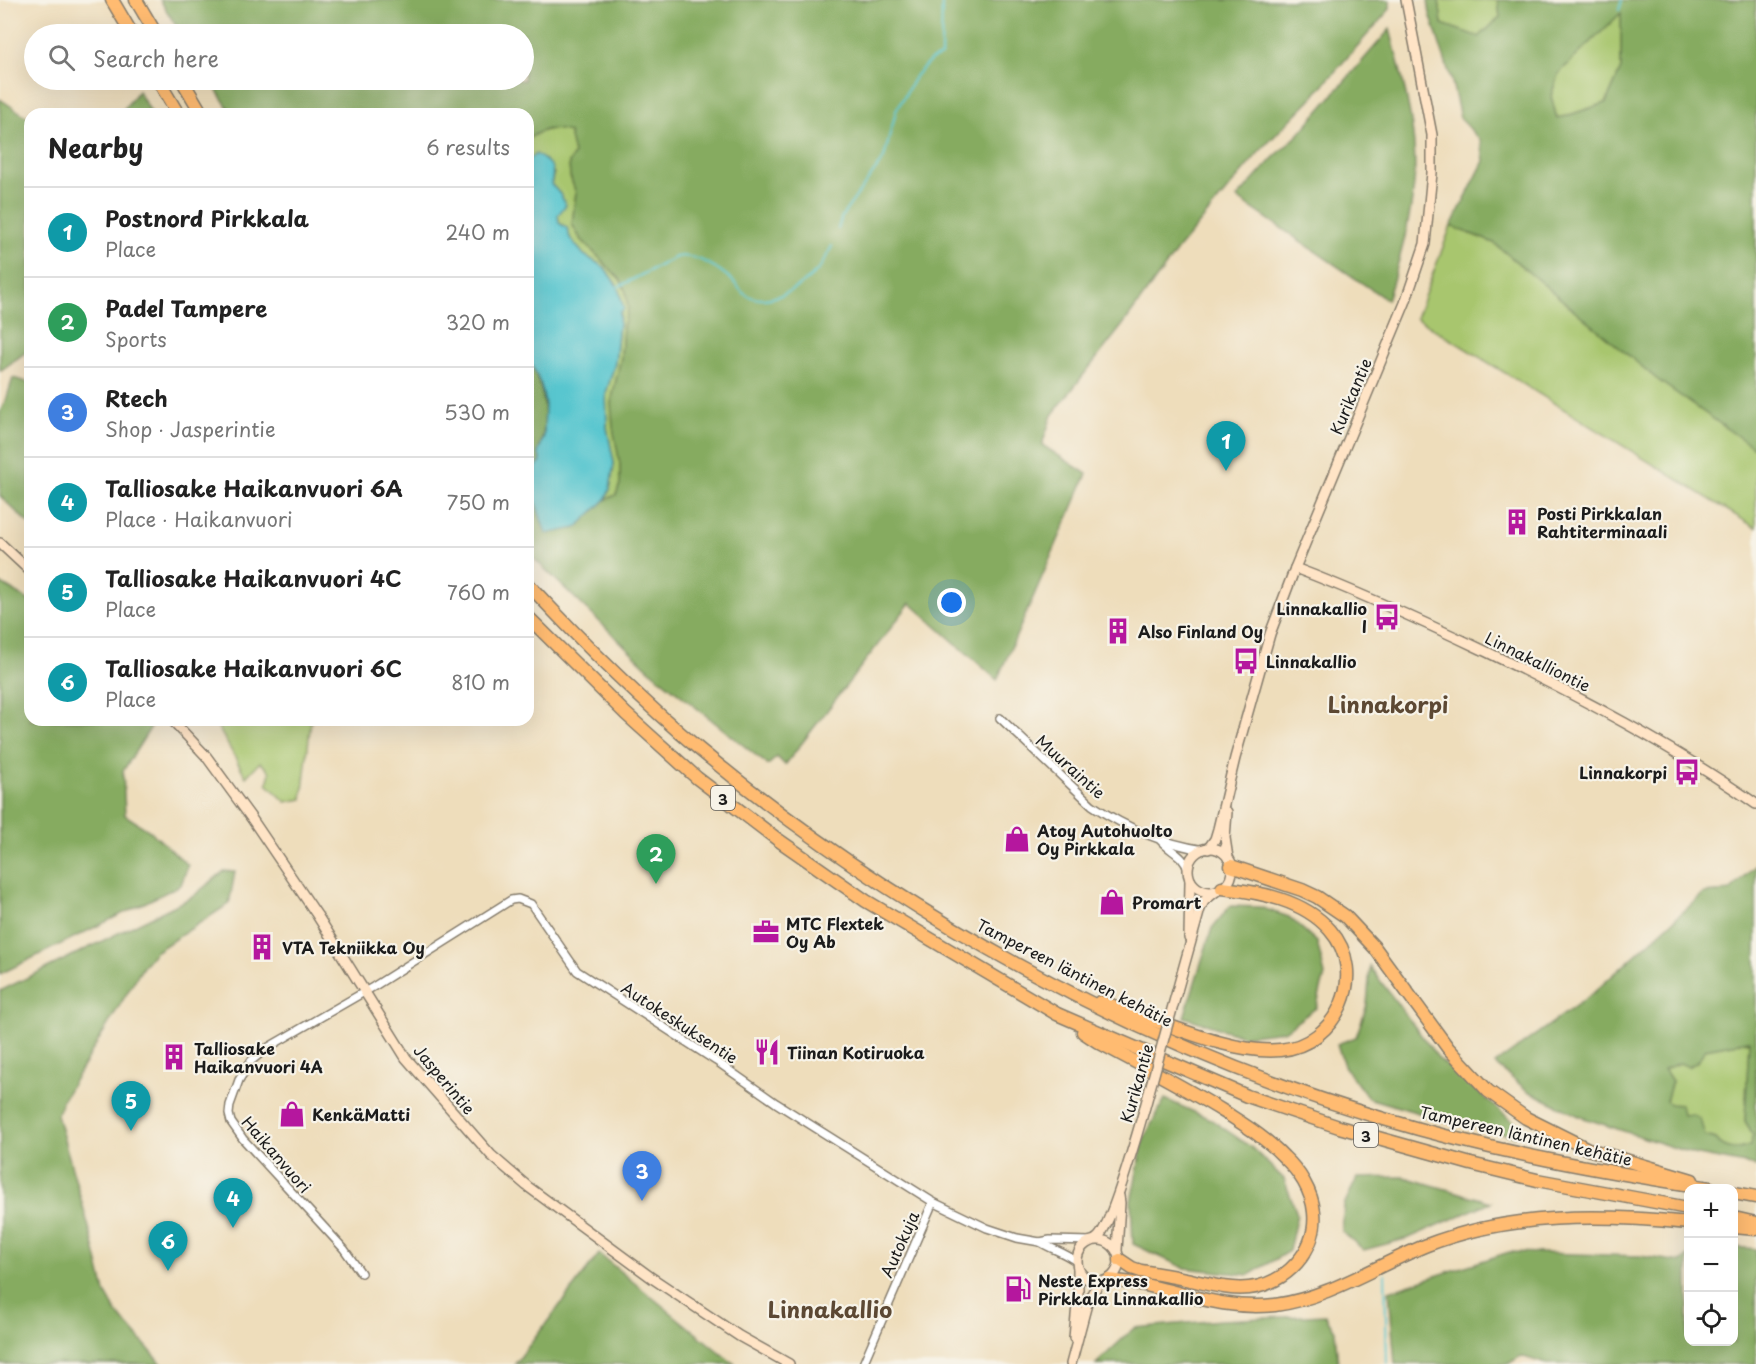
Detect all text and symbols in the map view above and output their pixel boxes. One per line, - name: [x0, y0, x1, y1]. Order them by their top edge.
- search box: [24, 24, 534, 90]
- icon: search: [45, 41, 78, 74]
- text: Search here: [93, 41, 219, 74]
- text: Nearby: [48, 128, 143, 167]
- text: 6 results: [426, 132, 510, 162]
- text: Postnord Pirkkala: [105, 201, 309, 234]
- text: 1: [63, 217, 72, 247]
- text: 240 m: [445, 217, 510, 247]
- text: Place: [105, 234, 156, 264]
- text: Padel Tampere: [105, 291, 267, 324]
- text: 2: [60, 307, 75, 337]
- text: 320 m: [446, 307, 510, 337]
- text: Sports: [105, 324, 167, 354]
- street label: Kurikantie: [1323, 354, 1377, 438]
- text: Rtech: [105, 381, 168, 414]
- text: 3: [61, 397, 74, 427]
- text: 530 m: [444, 397, 510, 427]
- text: Shop · Jasperintie: [105, 414, 276, 444]
- pin: 1: [1206, 422, 1246, 471]
- text: Talliosake Haikanvuori 6A: [105, 471, 403, 504]
- text: 4: [61, 487, 74, 517]
- text: 750 m: [447, 487, 510, 517]
- place label: Posti Pirkkalan Rahtiterminaali: [1537, 501, 1668, 543]
- text: Place · Haikanvuori: [105, 504, 292, 534]
- building icon: Posti Pirkkalan Rahtiterminaali: [1502, 507, 1532, 537]
- text: Talliosake Haikanvuori 4C: [105, 561, 402, 594]
- text: 5: [61, 577, 74, 607]
- text: 760 m: [447, 577, 510, 607]
- your location: [937, 588, 966, 617]
- text: Place: [105, 594, 156, 624]
- place label: Linnakallio I: [1277, 596, 1367, 638]
- bus stop icon: Linnakallio I: [1372, 602, 1402, 632]
- building icon: Also Finland Oy: [1103, 616, 1133, 646]
- place label: Also Finland Oy: [1138, 619, 1263, 643]
- street label: Linnakalliontie: [1481, 625, 1595, 697]
- bus stop icon: Linnakallio: [1231, 646, 1261, 676]
- place label: Linnakallio: [1266, 649, 1356, 673]
- text: Talliosake Haikanvuori 6C: [105, 651, 402, 684]
- text: 6: [60, 667, 75, 697]
- text: 810 m: [451, 667, 510, 697]
- text: Place: [105, 684, 156, 714]
- district label: Linnakorpi: [1328, 687, 1448, 720]
- street label: Muuraintie: [1031, 728, 1111, 804]
- bus stop icon: Linnakorpi: [1672, 757, 1702, 787]
- place label: Linnakorpi: [1579, 760, 1667, 784]
- road number: 3: [711, 786, 735, 810]
- place label: Atoy Autohuolto Oy Pirkkala: [1036, 818, 1172, 860]
- shop icon: Atoy Autohuolto Oy Pirkkala: [1002, 824, 1032, 854]
- pin: 2: [636, 834, 676, 884]
- shop icon: Promart: [1097, 887, 1127, 917]
- place label: Promart: [1132, 890, 1202, 914]
- place label: MTC Flextek Oy Ab: [786, 911, 884, 953]
- street label: Tampereen läntinen kehätie: [973, 912, 1177, 1032]
- office icon: MTC Flextek Oy Ab: [751, 917, 781, 947]
- building icon: VTA Tekniikka Oy: [247, 932, 277, 962]
- place label: VTA Tekniikka Oy: [282, 935, 425, 959]
- street label: Autokeskuksentie: [617, 975, 743, 1069]
- place label: Talliosake Haikanvuori 4A: [194, 1036, 323, 1078]
- restaurant icon: Tiinan Kotiruoka: [752, 1037, 782, 1067]
- street label: Jasperintie: [409, 1039, 481, 1119]
- place label: Tiinan Kotiruoka: [787, 1040, 925, 1064]
- street label: Kurikantie: [1113, 1041, 1159, 1125]
- building icon: Talliosake Haikanvuori 4A: [159, 1042, 189, 1072]
- pin: 5: [112, 1082, 150, 1131]
- shop icon: KenkäMatti: [277, 1099, 307, 1129]
- street label: Tampereen läntinen kehätie: [1417, 1099, 1635, 1171]
- place label: KenkäMatti: [312, 1102, 410, 1126]
- street label: Haikanvuori: [237, 1110, 317, 1198]
- road number: 3: [1354, 1123, 1378, 1147]
- pin: 3: [622, 1152, 662, 1201]
- pin: 4: [214, 1178, 252, 1228]
- map controls: [1684, 1184, 1738, 1346]
- button: +: [1684, 1184, 1738, 1238]
- street label: Autokuja: [874, 1207, 924, 1281]
- pin: 6: [148, 1222, 188, 1271]
- button: −: [1684, 1238, 1738, 1292]
- place label: Neste Express Pirkkala Linnakallio: [1038, 1268, 1203, 1310]
- fuel station icon: Neste Express Pirkkala Linnakallio: [1003, 1274, 1033, 1304]
- district label: Linnakallio: [768, 1292, 892, 1325]
- button: locate: [1684, 1292, 1738, 1346]

